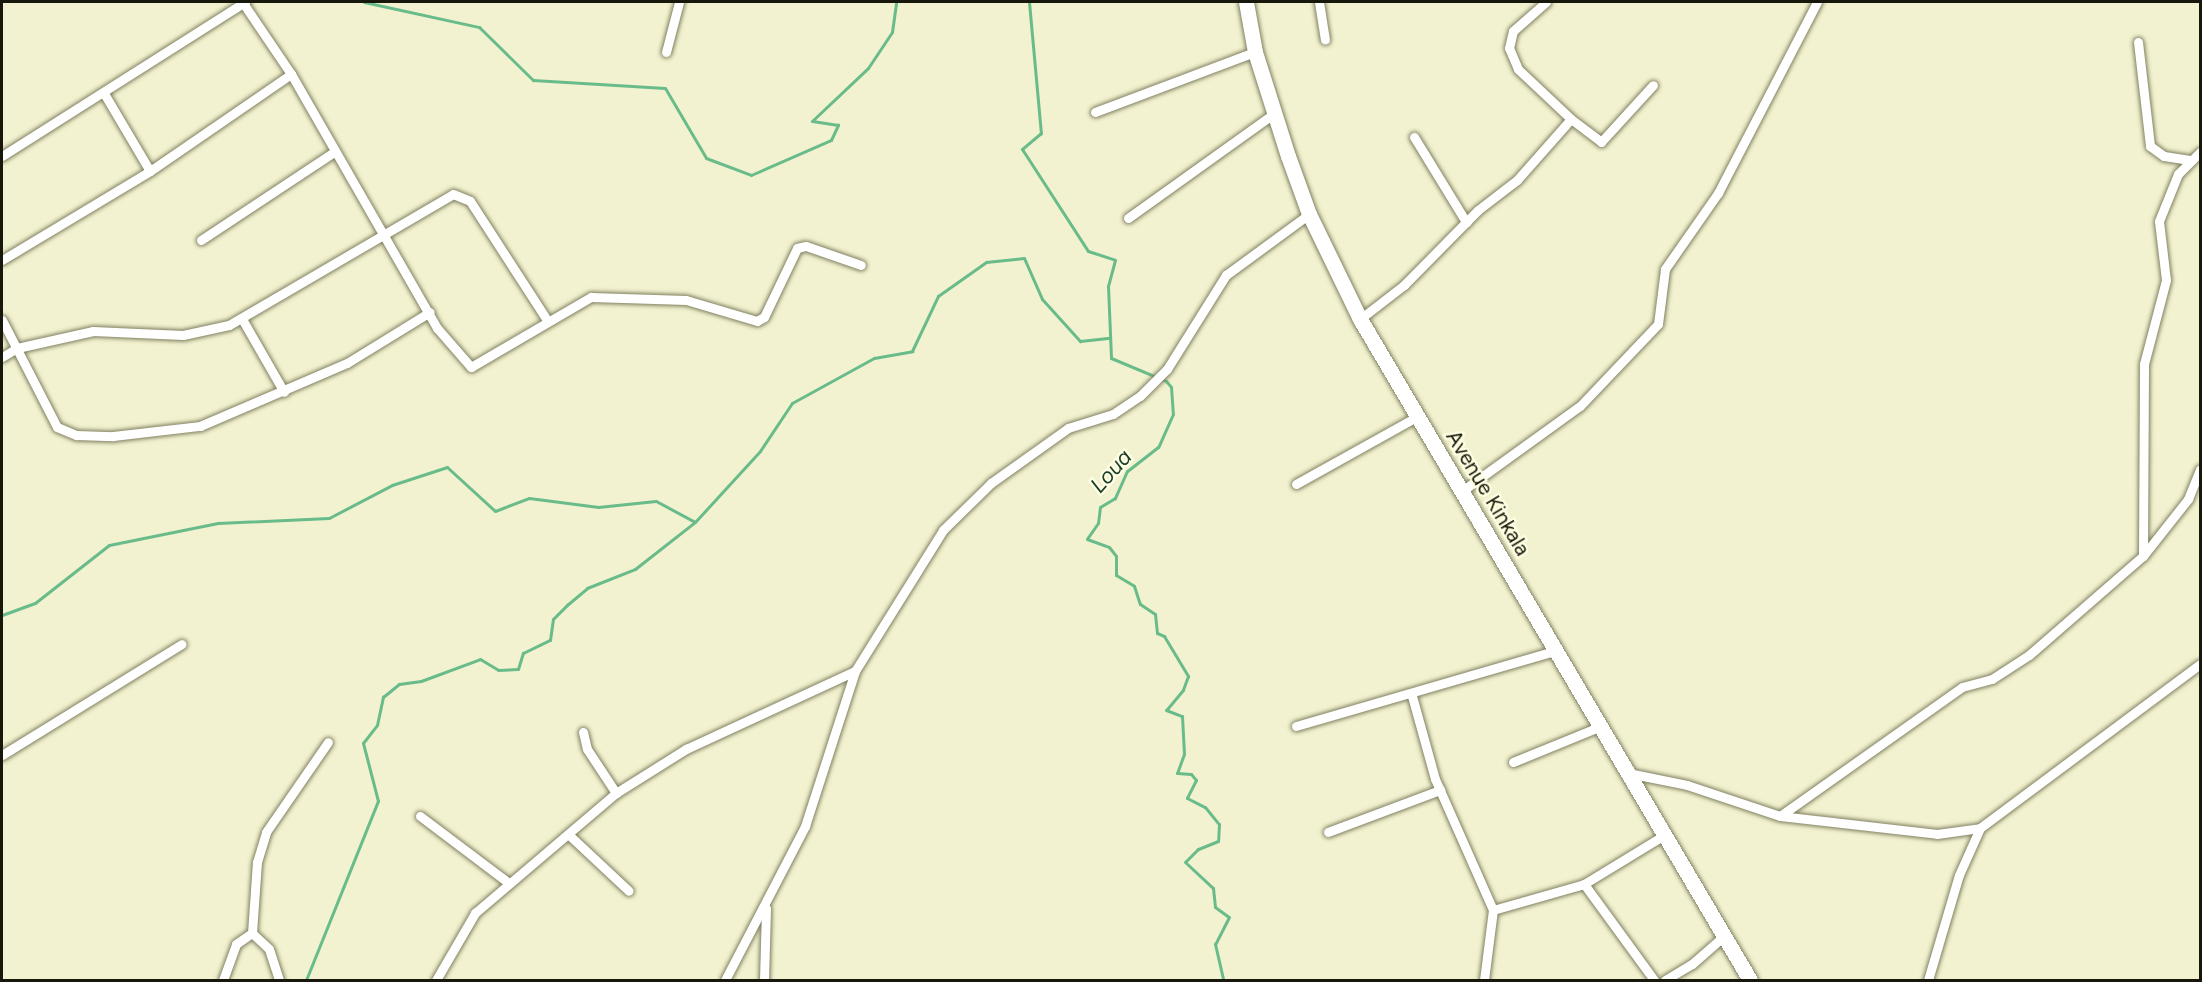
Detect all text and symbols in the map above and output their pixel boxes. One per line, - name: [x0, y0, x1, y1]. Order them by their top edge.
- street label: Avenue Kinkala: [1441, 426, 1535, 560]
- water label: Loua: [1085, 444, 1137, 498]

